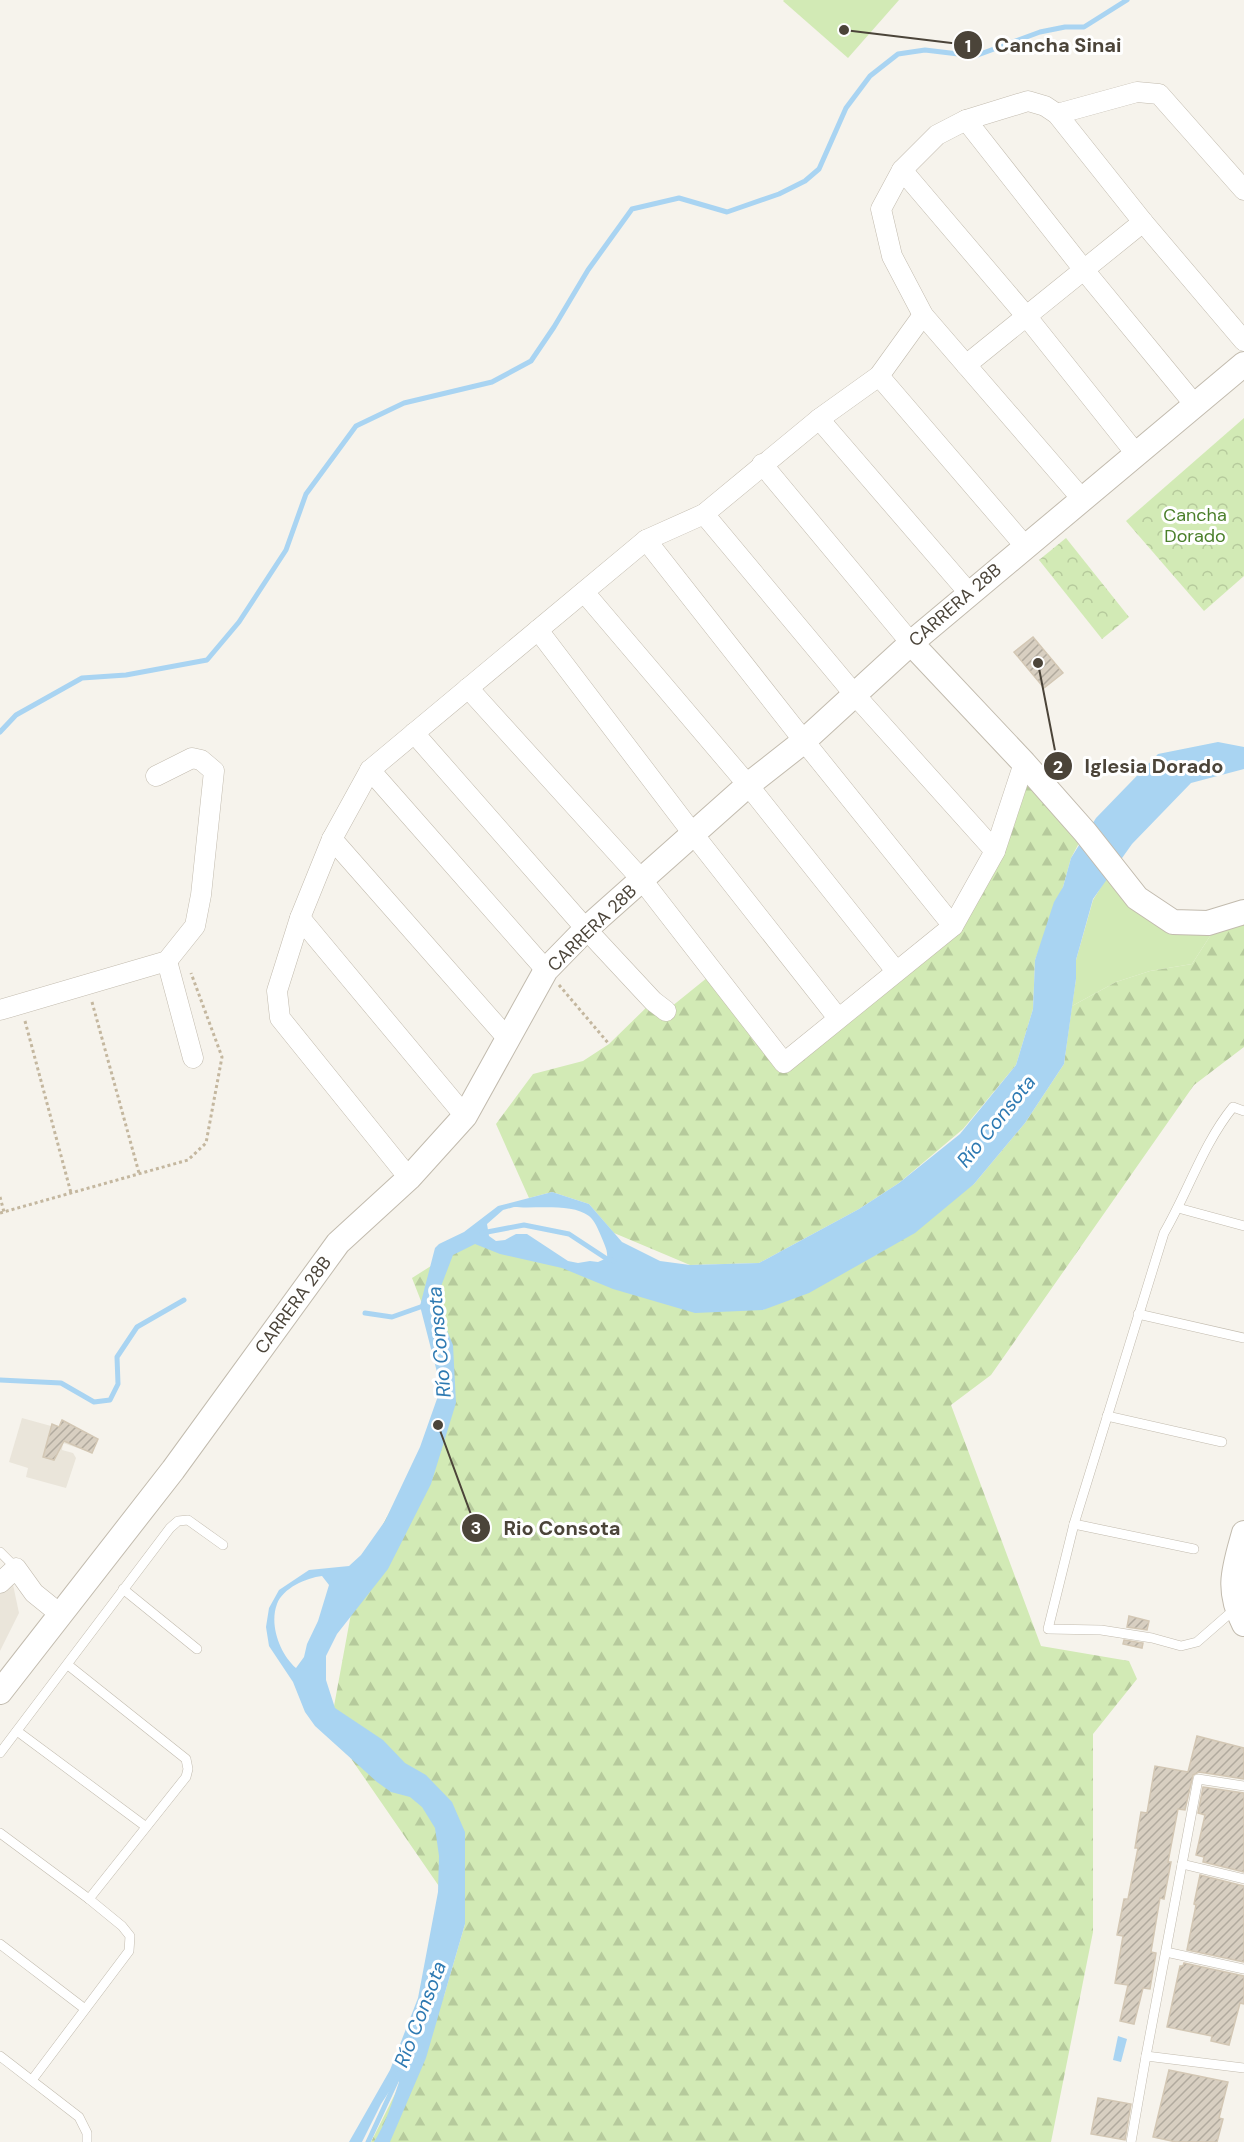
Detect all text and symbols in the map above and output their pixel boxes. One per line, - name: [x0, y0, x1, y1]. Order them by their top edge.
- callout: Cancha Sinai: [953, 26, 1134, 64]
- text: Cancha Sinai: [995, 32, 1121, 58]
- text: 1: [965, 34, 971, 58]
- park label: Cancha Dorado: [1163, 503, 1227, 548]
- street label: CARRERA 28B: [904, 558, 1007, 652]
- callout: Iglesia Dorado: [1043, 747, 1236, 785]
- text: Iglesia Dorado: [1085, 753, 1223, 779]
- text: 2: [1053, 755, 1063, 779]
- street label: CARRERA 28B: [542, 879, 642, 977]
- water label: Río Consota: [951, 1069, 1041, 1173]
- street label: CARRERA 28B: [249, 1251, 337, 1359]
- water label: Río Consota: [421, 1285, 457, 1399]
- callout: Rio Consota: [461, 1509, 632, 1547]
- text: Rio Consota: [503, 1515, 621, 1541]
- text: 3: [471, 1516, 481, 1540]
- water label: Río Consota: [388, 1957, 452, 2071]

